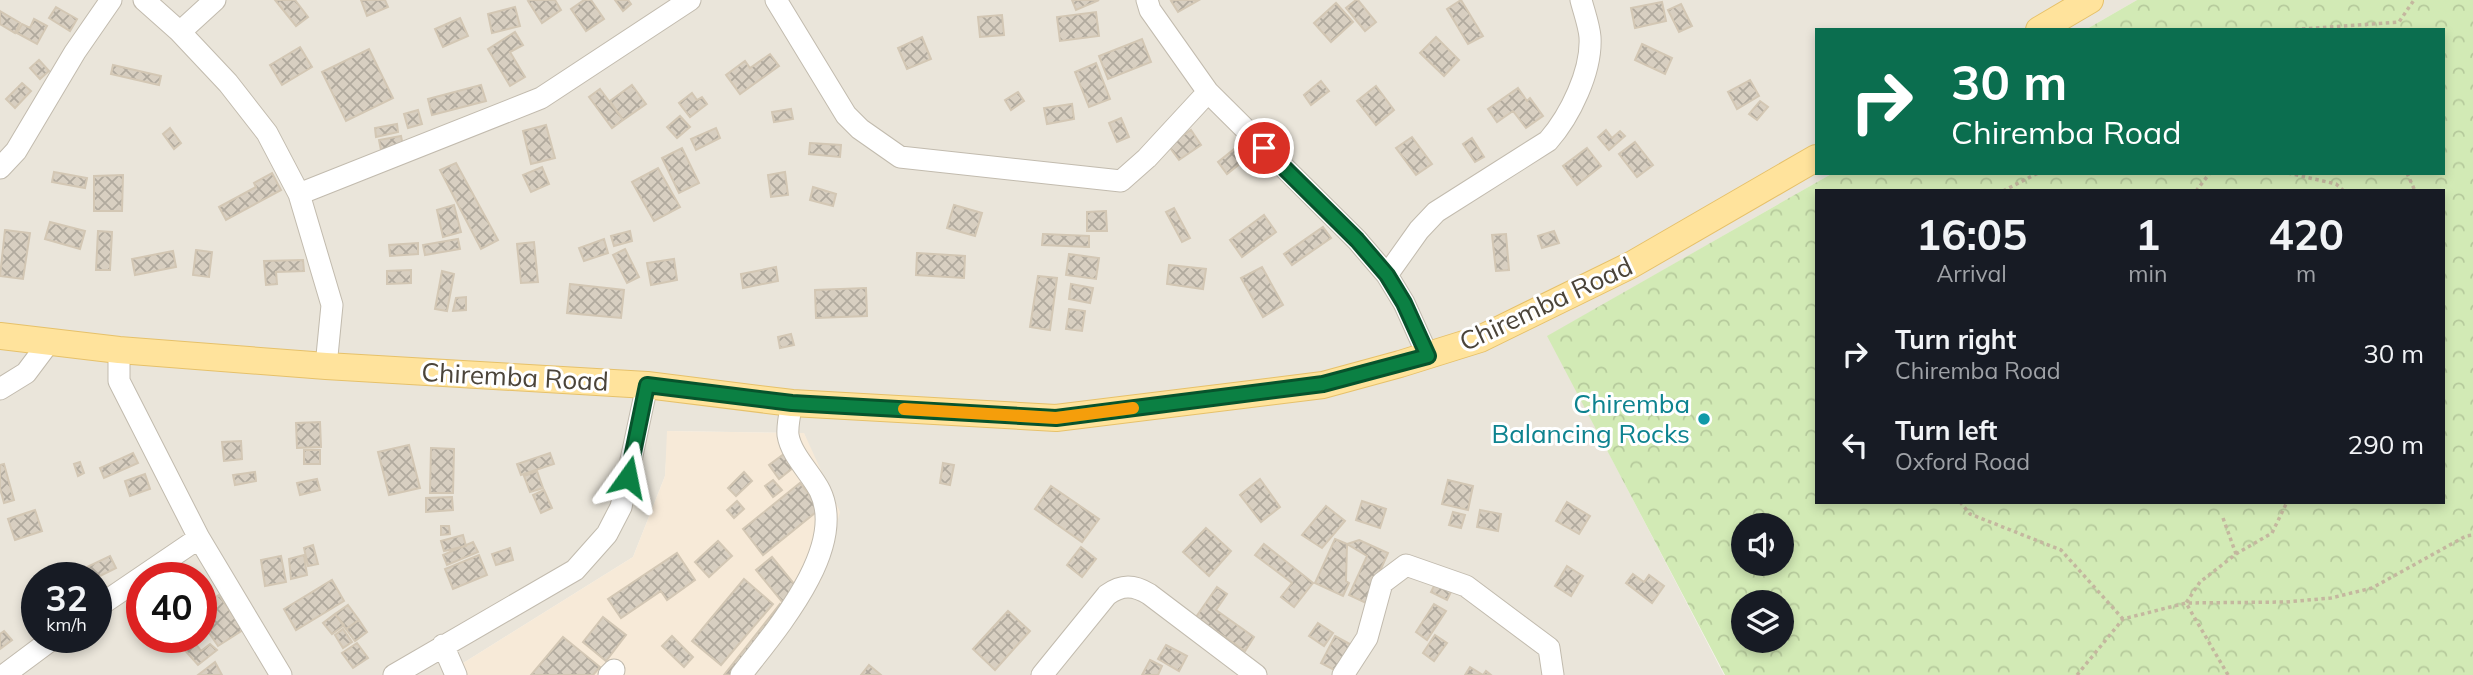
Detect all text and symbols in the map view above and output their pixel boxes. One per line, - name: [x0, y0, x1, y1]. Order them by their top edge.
- text: 30 m: [1951, 51, 2067, 112]
- icon: right: [1836, 56, 1927, 147]
- text: Chiremba Road: [1951, 112, 2181, 152]
- pin: [1234, 118, 1294, 178]
- icon: arrive: [1245, 129, 1283, 167]
- text: 16:05: [1916, 208, 2027, 261]
- text: 1: [2135, 208, 2160, 261]
- text: 420: [2268, 208, 2344, 261]
- street label: Chiremba Road: [1454, 249, 1638, 358]
- text: Arrival: [1936, 259, 2007, 288]
- text: min: [2128, 259, 2167, 288]
- text: m: [2296, 259, 2316, 288]
- text: Turn right: [1895, 323, 2016, 356]
- icon: right: [1836, 335, 1874, 373]
- text: 30 m: [2363, 337, 2424, 370]
- street label: Chiremba Road: [421, 355, 609, 398]
- text: Chiremba Road: [1895, 356, 2061, 385]
- place label: Chiremba Balancing Rocks: [1491, 387, 1690, 450]
- marker: Chiremba Balancing Rocks: [1696, 411, 1712, 427]
- text: Turn left: [1895, 414, 1997, 447]
- icon: left: [1836, 426, 1874, 464]
- text: 290 m: [2348, 428, 2424, 461]
- position arrow: [591, 440, 665, 514]
- text: Oxford Road: [1895, 447, 2030, 476]
- map controls: [1731, 513, 1794, 653]
- button: sound: [1731, 513, 1794, 576]
- speed limit sign: 40: [126, 562, 217, 653]
- text: 32: [45, 576, 88, 620]
- button: layers: [1731, 590, 1794, 653]
- text: km/h: [46, 613, 87, 636]

